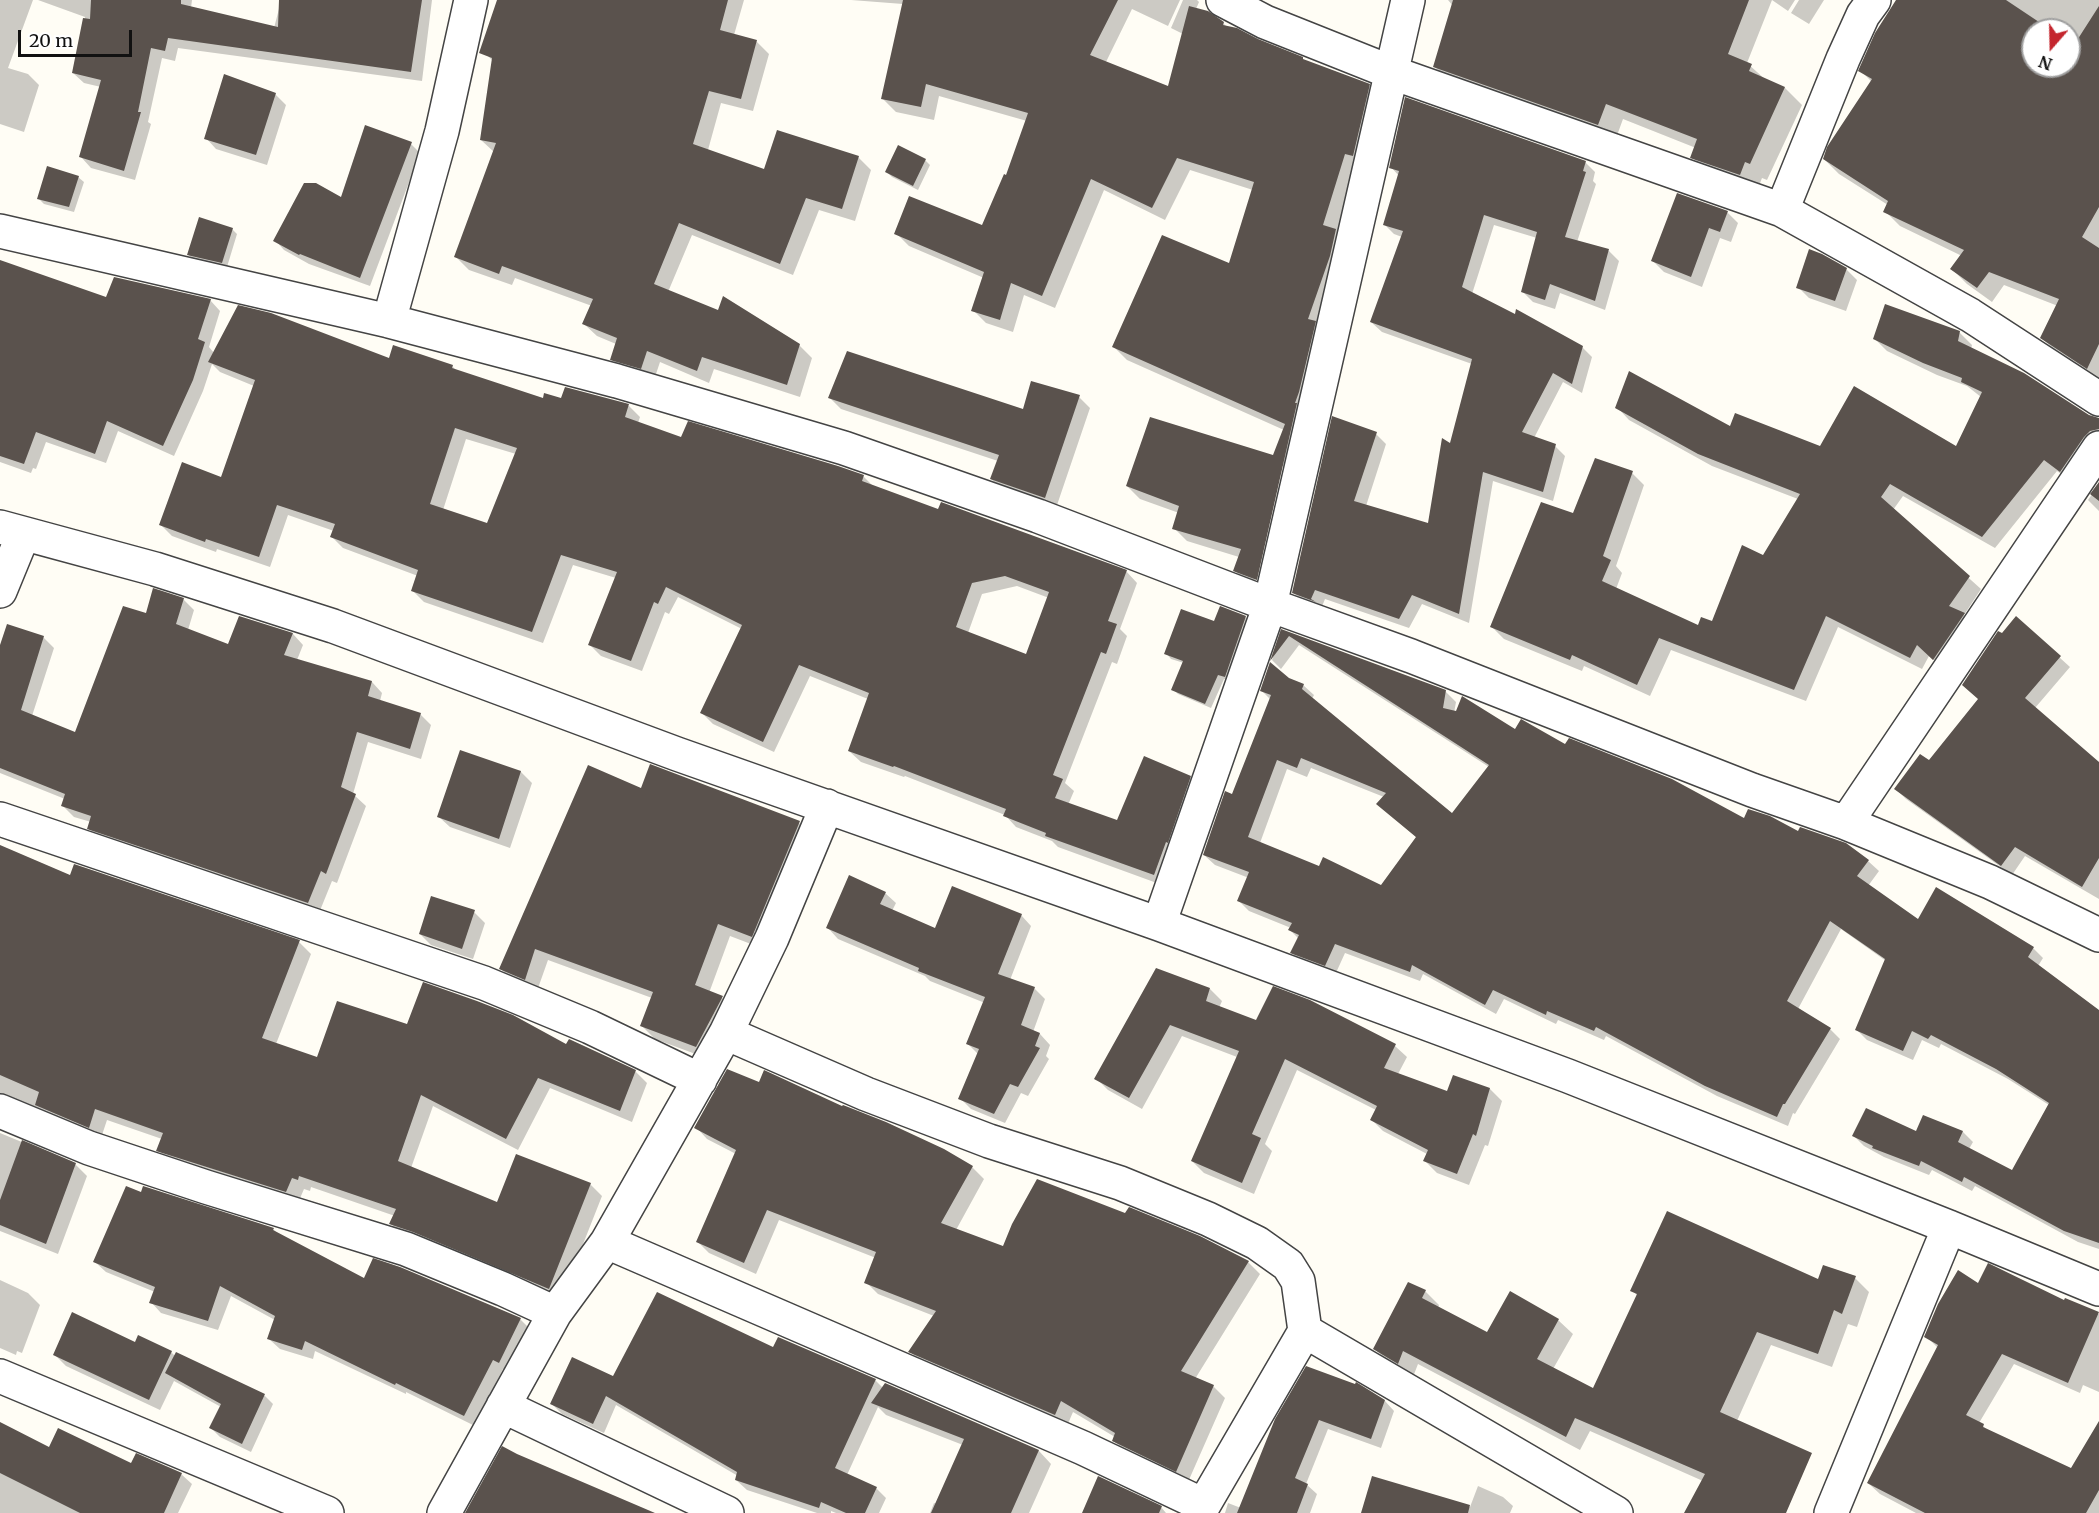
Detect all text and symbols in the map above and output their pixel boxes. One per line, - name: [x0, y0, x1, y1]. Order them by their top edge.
- scale bar: [21, 18, 135, 56]
- north arrow: [2021, 18, 2081, 78]
- text: 20 m: [29, 29, 73, 52]
- text: N: [2036, 51, 2055, 75]

